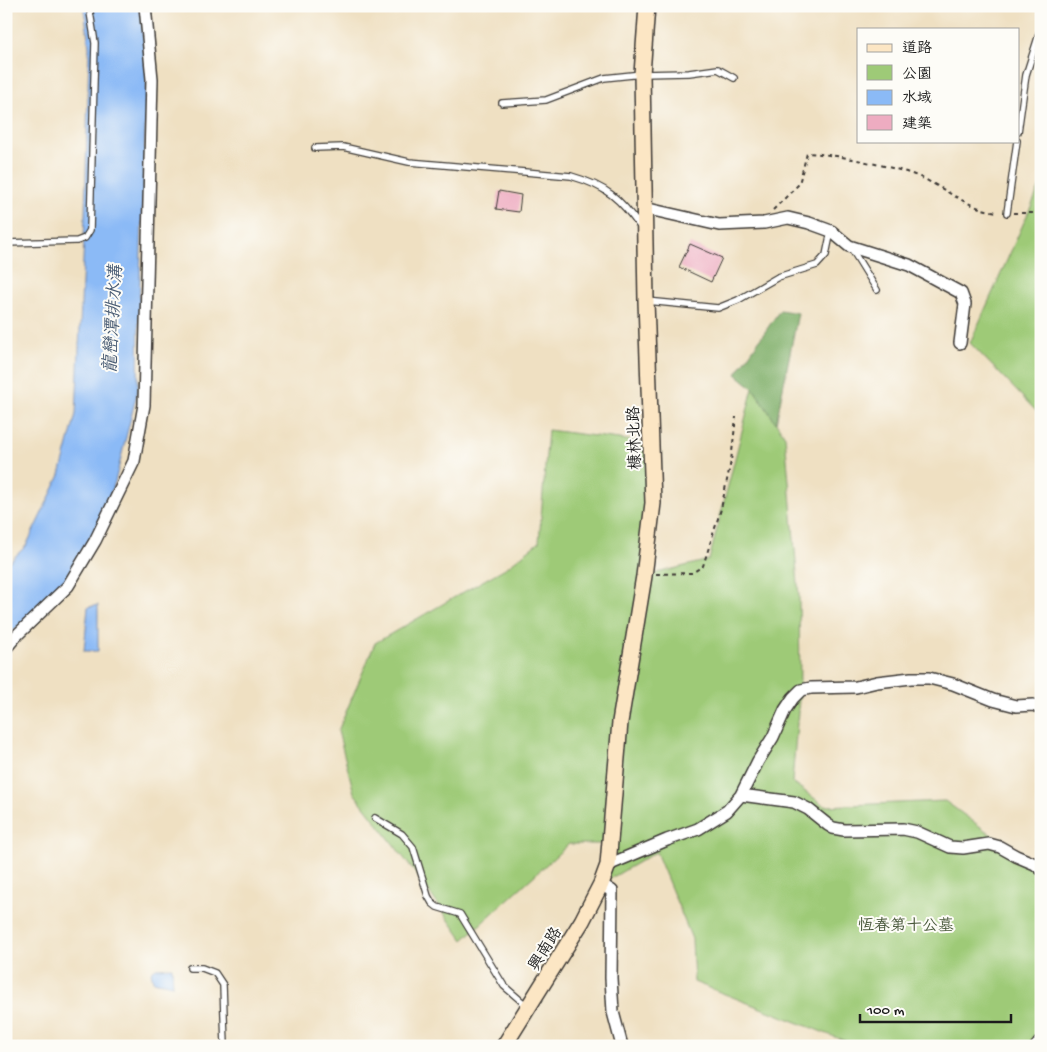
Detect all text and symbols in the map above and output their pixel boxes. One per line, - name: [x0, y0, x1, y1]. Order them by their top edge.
- legend: [857, 28, 1020, 142]
- text: 道路: [902, 40, 932, 58]
- text: 公園: [902, 66, 932, 84]
- text: 水域: [902, 90, 932, 108]
- text: 建築: [902, 116, 932, 134]
- water label: 龍巒潭排水溝: [100, 263, 128, 374]
- street label: 槺林北路: [624, 406, 647, 470]
- park label: 恆春第十公墓: [858, 916, 954, 937]
- street label: 興南路: [524, 923, 568, 975]
- scale bar: [860, 992, 1011, 1024]
- text: 100 m: [866, 1002, 905, 1020]

